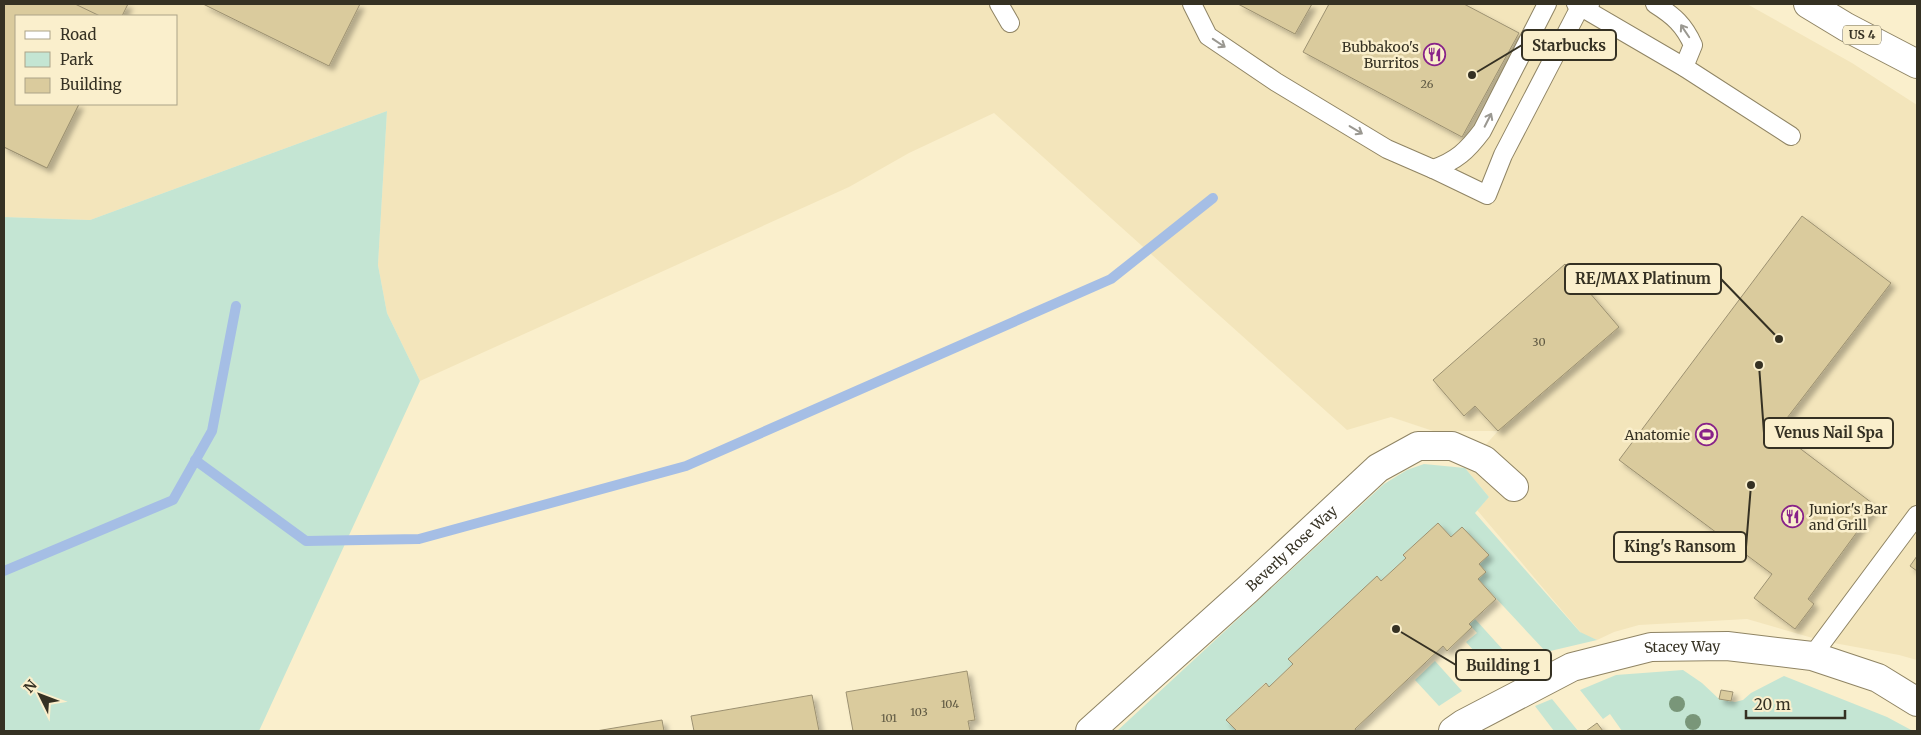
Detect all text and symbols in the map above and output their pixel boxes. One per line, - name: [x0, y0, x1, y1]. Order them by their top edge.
- legend: [15, 15, 178, 105]
- one-way arrow: [1680, 24, 1690, 38]
- text: Road: [60, 25, 96, 44]
- road number: US 4: [1843, 26, 1881, 44]
- callout: Starbucks: [1522, 30, 1616, 60]
- text: Starbucks: [1532, 36, 1606, 55]
- one-way arrow: [1212, 38, 1226, 48]
- place label: Bubbakoo's Burritos: [1342, 38, 1419, 72]
- restaurant icon: Bubbakoo's Burritos: [1423, 43, 1447, 67]
- text: Park: [60, 50, 94, 69]
- text: Building: [60, 75, 122, 94]
- house number: 26: [1421, 77, 1434, 91]
- one-way arrow: [1484, 113, 1493, 128]
- one-way arrow: [1349, 126, 1363, 136]
- callout: RE/MAX Platinum: [1565, 264, 1721, 294]
- text: RE/MAX Platinum: [1575, 269, 1711, 288]
- house number: 30: [1532, 335, 1546, 349]
- callout: Venus Nail Spa: [1764, 418, 1893, 448]
- sports icon: Anatomie: [1694, 423, 1718, 447]
- text: Venus Nail Spa: [1774, 423, 1884, 442]
- place label: Anatomie: [1623, 426, 1690, 444]
- place label: Junior's Bar and Grill: [1808, 500, 1888, 534]
- street label: Beverly Rose Way: [1242, 501, 1342, 595]
- restaurant icon: Junior's Bar and Grill: [1781, 505, 1805, 529]
- callout: King's Ransom: [1614, 532, 1746, 562]
- text: King's Ransom: [1624, 537, 1736, 556]
- street label: Stacey Way: [1642, 637, 1721, 657]
- callout: Building 1: [1456, 650, 1551, 680]
- text: Building 1: [1466, 656, 1540, 675]
- north arrow: [15, 670, 65, 720]
- text: N: [20, 676, 41, 696]
- scale bar: [1746, 688, 1845, 720]
- text: 20 m: [1754, 695, 1791, 714]
- house number: 104: [941, 697, 959, 711]
- house number: 103: [910, 705, 928, 719]
- house number: 101: [881, 711, 897, 725]

